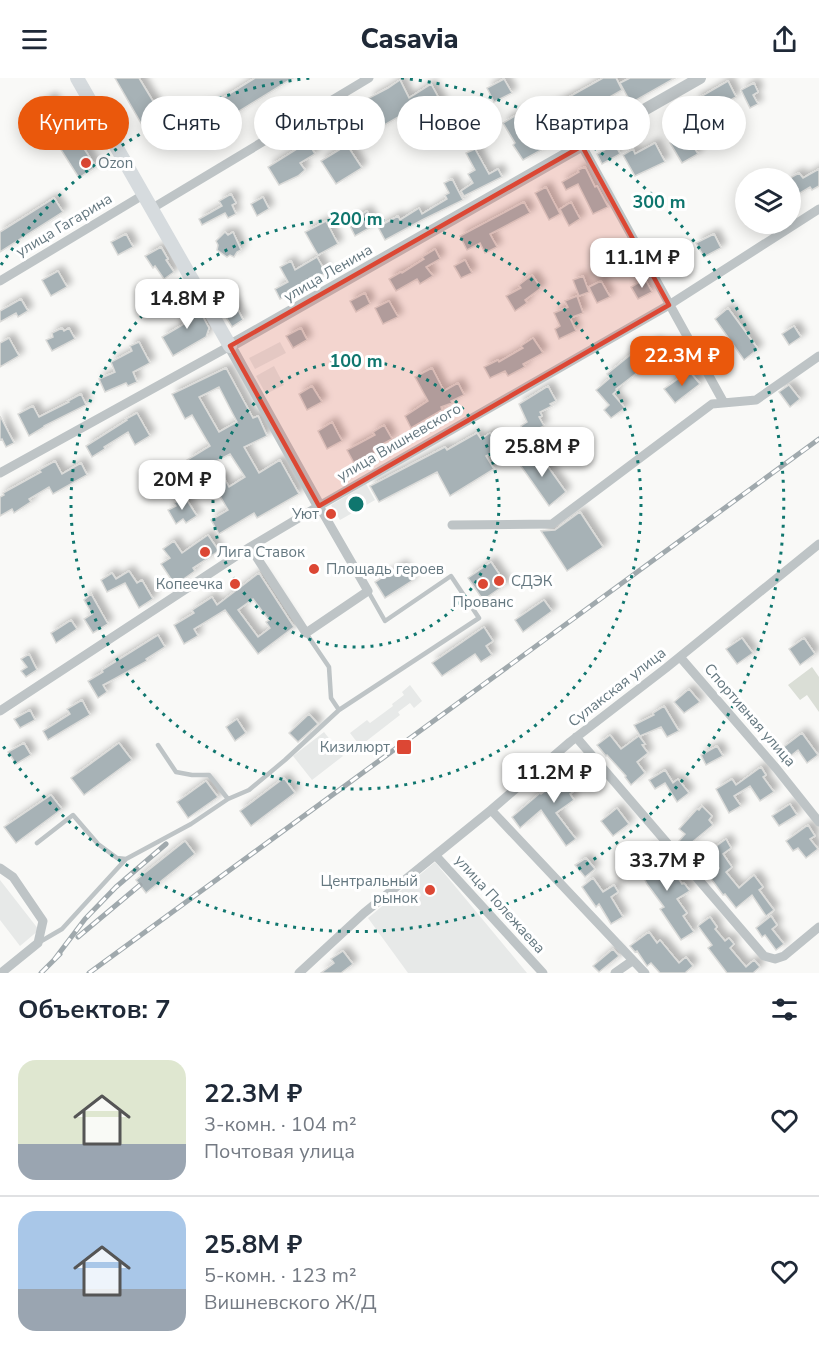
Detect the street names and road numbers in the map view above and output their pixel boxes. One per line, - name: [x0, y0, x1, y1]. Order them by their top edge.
- street label: улица Гагарина: [12, 188, 116, 262]
- street label: улица Ленина: [280, 239, 376, 307]
- street label: улица Вишневского: [333, 398, 465, 486]
- street label: Сулакская улица: [564, 643, 670, 731]
- street label: Спортивная улица: [700, 659, 800, 771]
- street label: улица Полежаева: [450, 850, 550, 958]

